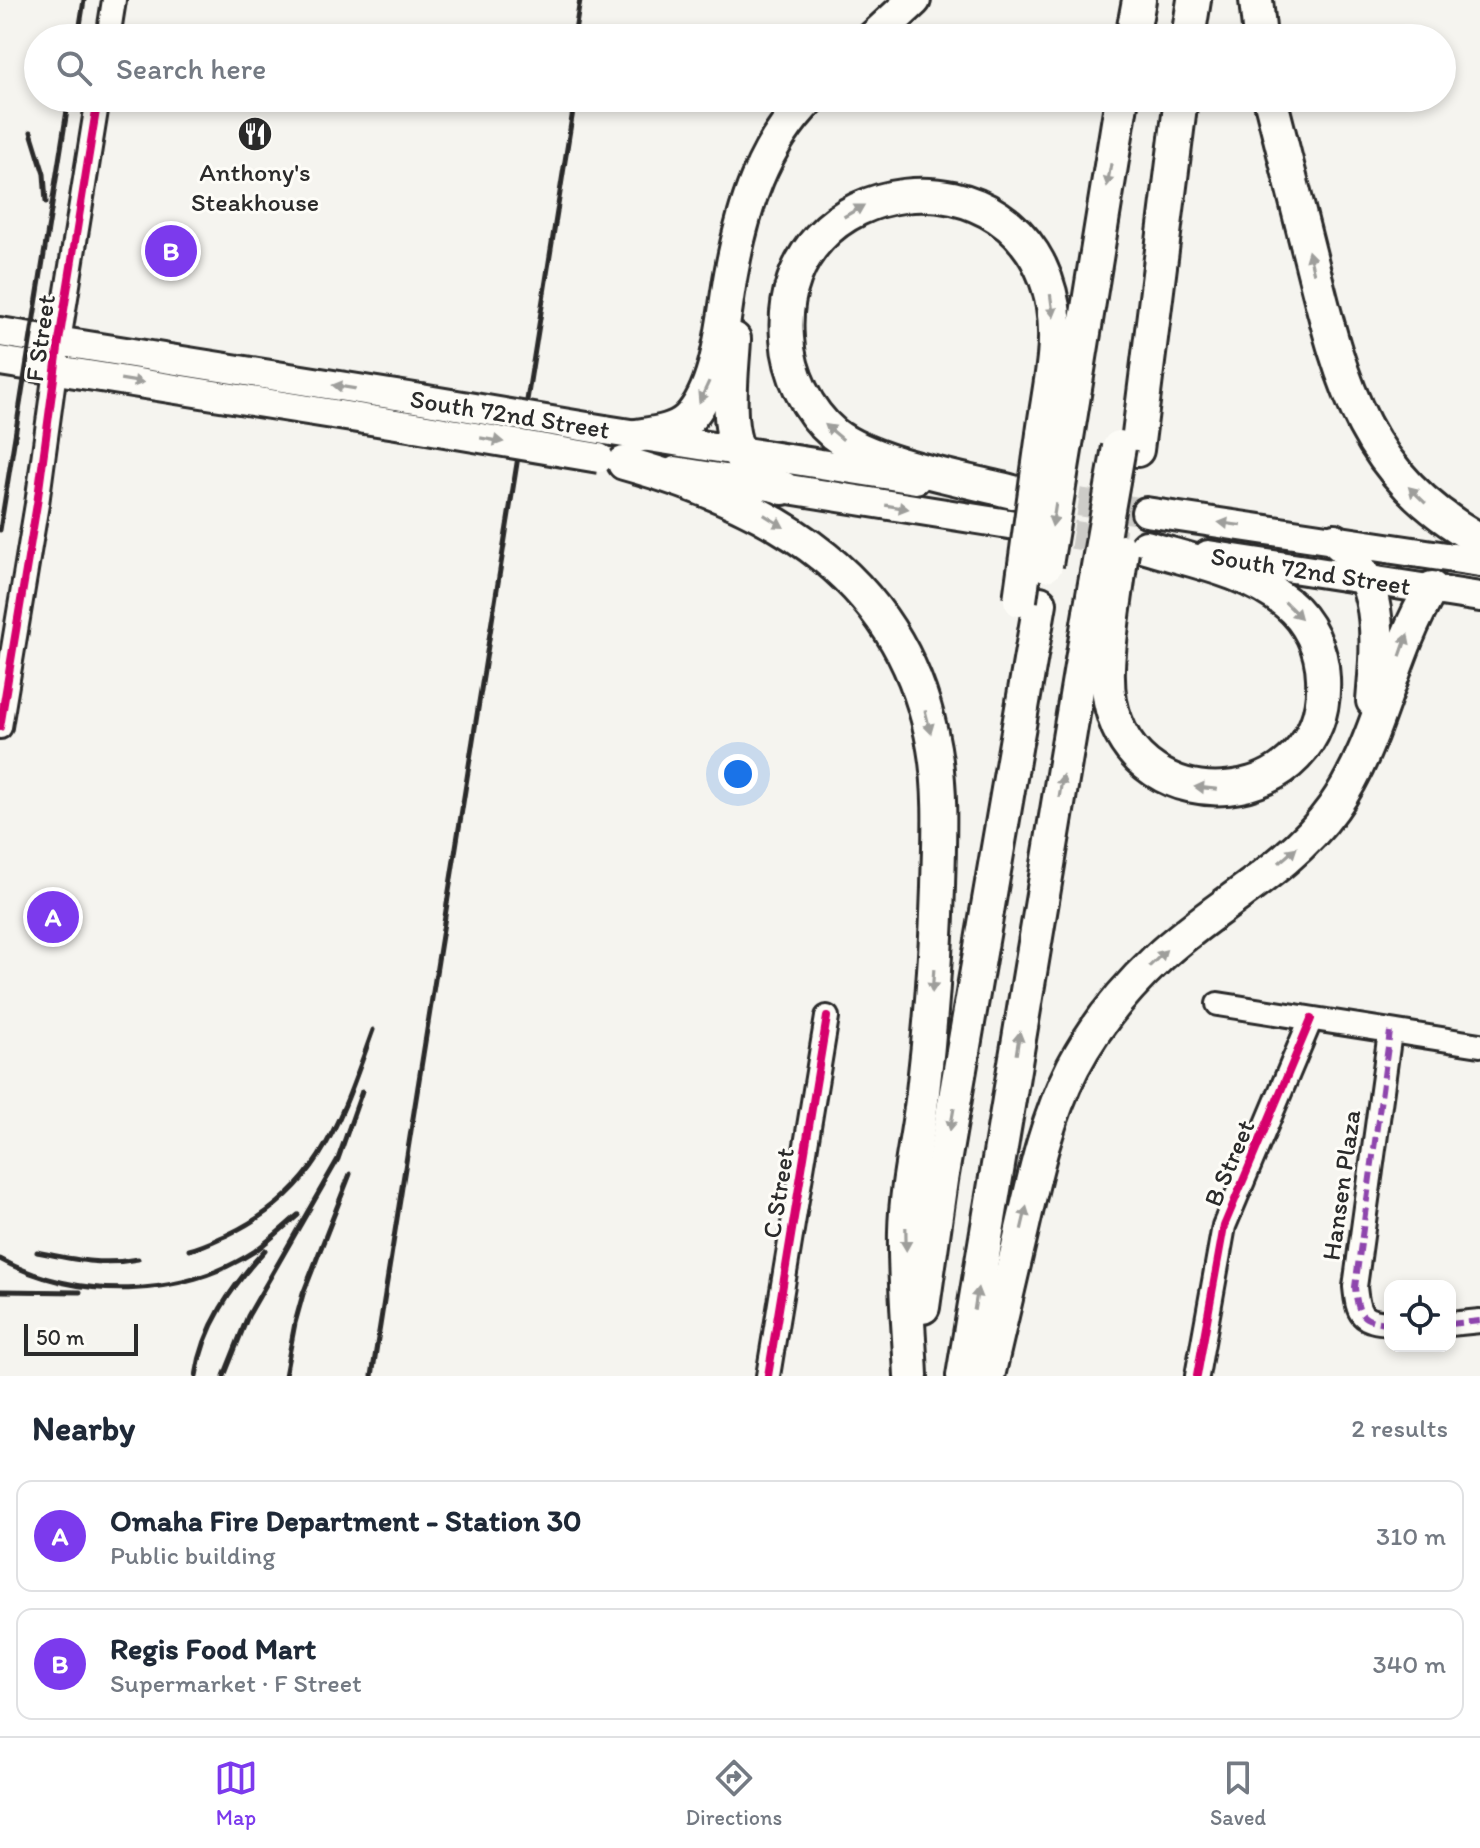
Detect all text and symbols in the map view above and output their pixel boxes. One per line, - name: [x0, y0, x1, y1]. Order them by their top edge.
- search box: [24, 24, 1456, 112]
- icon: search: [52, 46, 96, 90]
- text: Search here: [116, 50, 266, 87]
- restaurant icon: Anthony's Steakhouse: [236, 115, 274, 153]
- place label: Anthony's Steakhouse: [191, 156, 319, 218]
- one-way arrow: [1103, 163, 1115, 188]
- one-way arrow: [843, 205, 865, 219]
- pin: B: [145, 221, 197, 281]
- one-way arrow: [1305, 250, 1317, 275]
- street label: F Street: [18, 292, 62, 384]
- one-way arrow: [1046, 294, 1059, 319]
- one-way arrow: [120, 376, 145, 388]
- one-way arrow: [331, 380, 356, 393]
- one-way arrow: [697, 381, 711, 404]
- street label: South 72nd Street: [408, 382, 612, 446]
- one-way arrow: [824, 424, 844, 441]
- one-way arrow: [479, 434, 504, 447]
- one-way arrow: [1408, 487, 1427, 505]
- one-way arrow: [885, 501, 910, 513]
- one-way arrow: [1048, 503, 1060, 528]
- one-way arrow: [763, 514, 785, 528]
- one-way arrow: [1217, 517, 1242, 530]
- street label: South 72nd Street: [1209, 540, 1413, 602]
- one-way arrow: [1283, 600, 1302, 619]
- one-way arrow: [1398, 632, 1410, 656]
- one-way arrow: [922, 710, 934, 735]
- your location: [718, 754, 758, 794]
- one-way arrow: [1055, 773, 1068, 798]
- one-way arrow: [1193, 782, 1218, 795]
- one-way arrow: [1279, 846, 1298, 864]
- pin: A: [27, 887, 79, 947]
- one-way arrow: [1148, 949, 1167, 968]
- one-way arrow: [926, 969, 939, 994]
- one-way arrow: [1013, 1030, 1025, 1055]
- one-way arrow: [945, 1106, 957, 1131]
- street label: Hansen Plaza: [1315, 1107, 1367, 1262]
- street label: B Street: [1196, 1114, 1262, 1211]
- street label: C Street: [755, 1145, 801, 1241]
- one-way arrow: [1018, 1205, 1031, 1230]
- one-way arrow: [900, 1227, 912, 1252]
- map controls: [1384, 1280, 1456, 1352]
- button: locate: [1384, 1280, 1456, 1352]
- one-way arrow: [970, 1286, 982, 1311]
- scale bar: [24, 1320, 138, 1356]
- text: 50 m: [36, 1324, 85, 1351]
- text: Nearby: [32, 1408, 135, 1449]
- text: 2 results: [1351, 1412, 1448, 1444]
- text: Omaha Fire Department - Station 30: [110, 1502, 582, 1539]
- text: A: [52, 1520, 68, 1552]
- text: 310 m: [1376, 1520, 1446, 1552]
- text: Public building: [110, 1539, 276, 1571]
- text: Regis Food Mart: [110, 1630, 316, 1667]
- text: B: [52, 1648, 68, 1680]
- text: 340 m: [1372, 1648, 1446, 1680]
- text: Supermarket · F Street: [110, 1667, 362, 1699]
- tab: Map: [214, 1756, 258, 1831]
- tab: Directions: [686, 1756, 782, 1831]
- tab: Saved: [1210, 1756, 1266, 1831]

